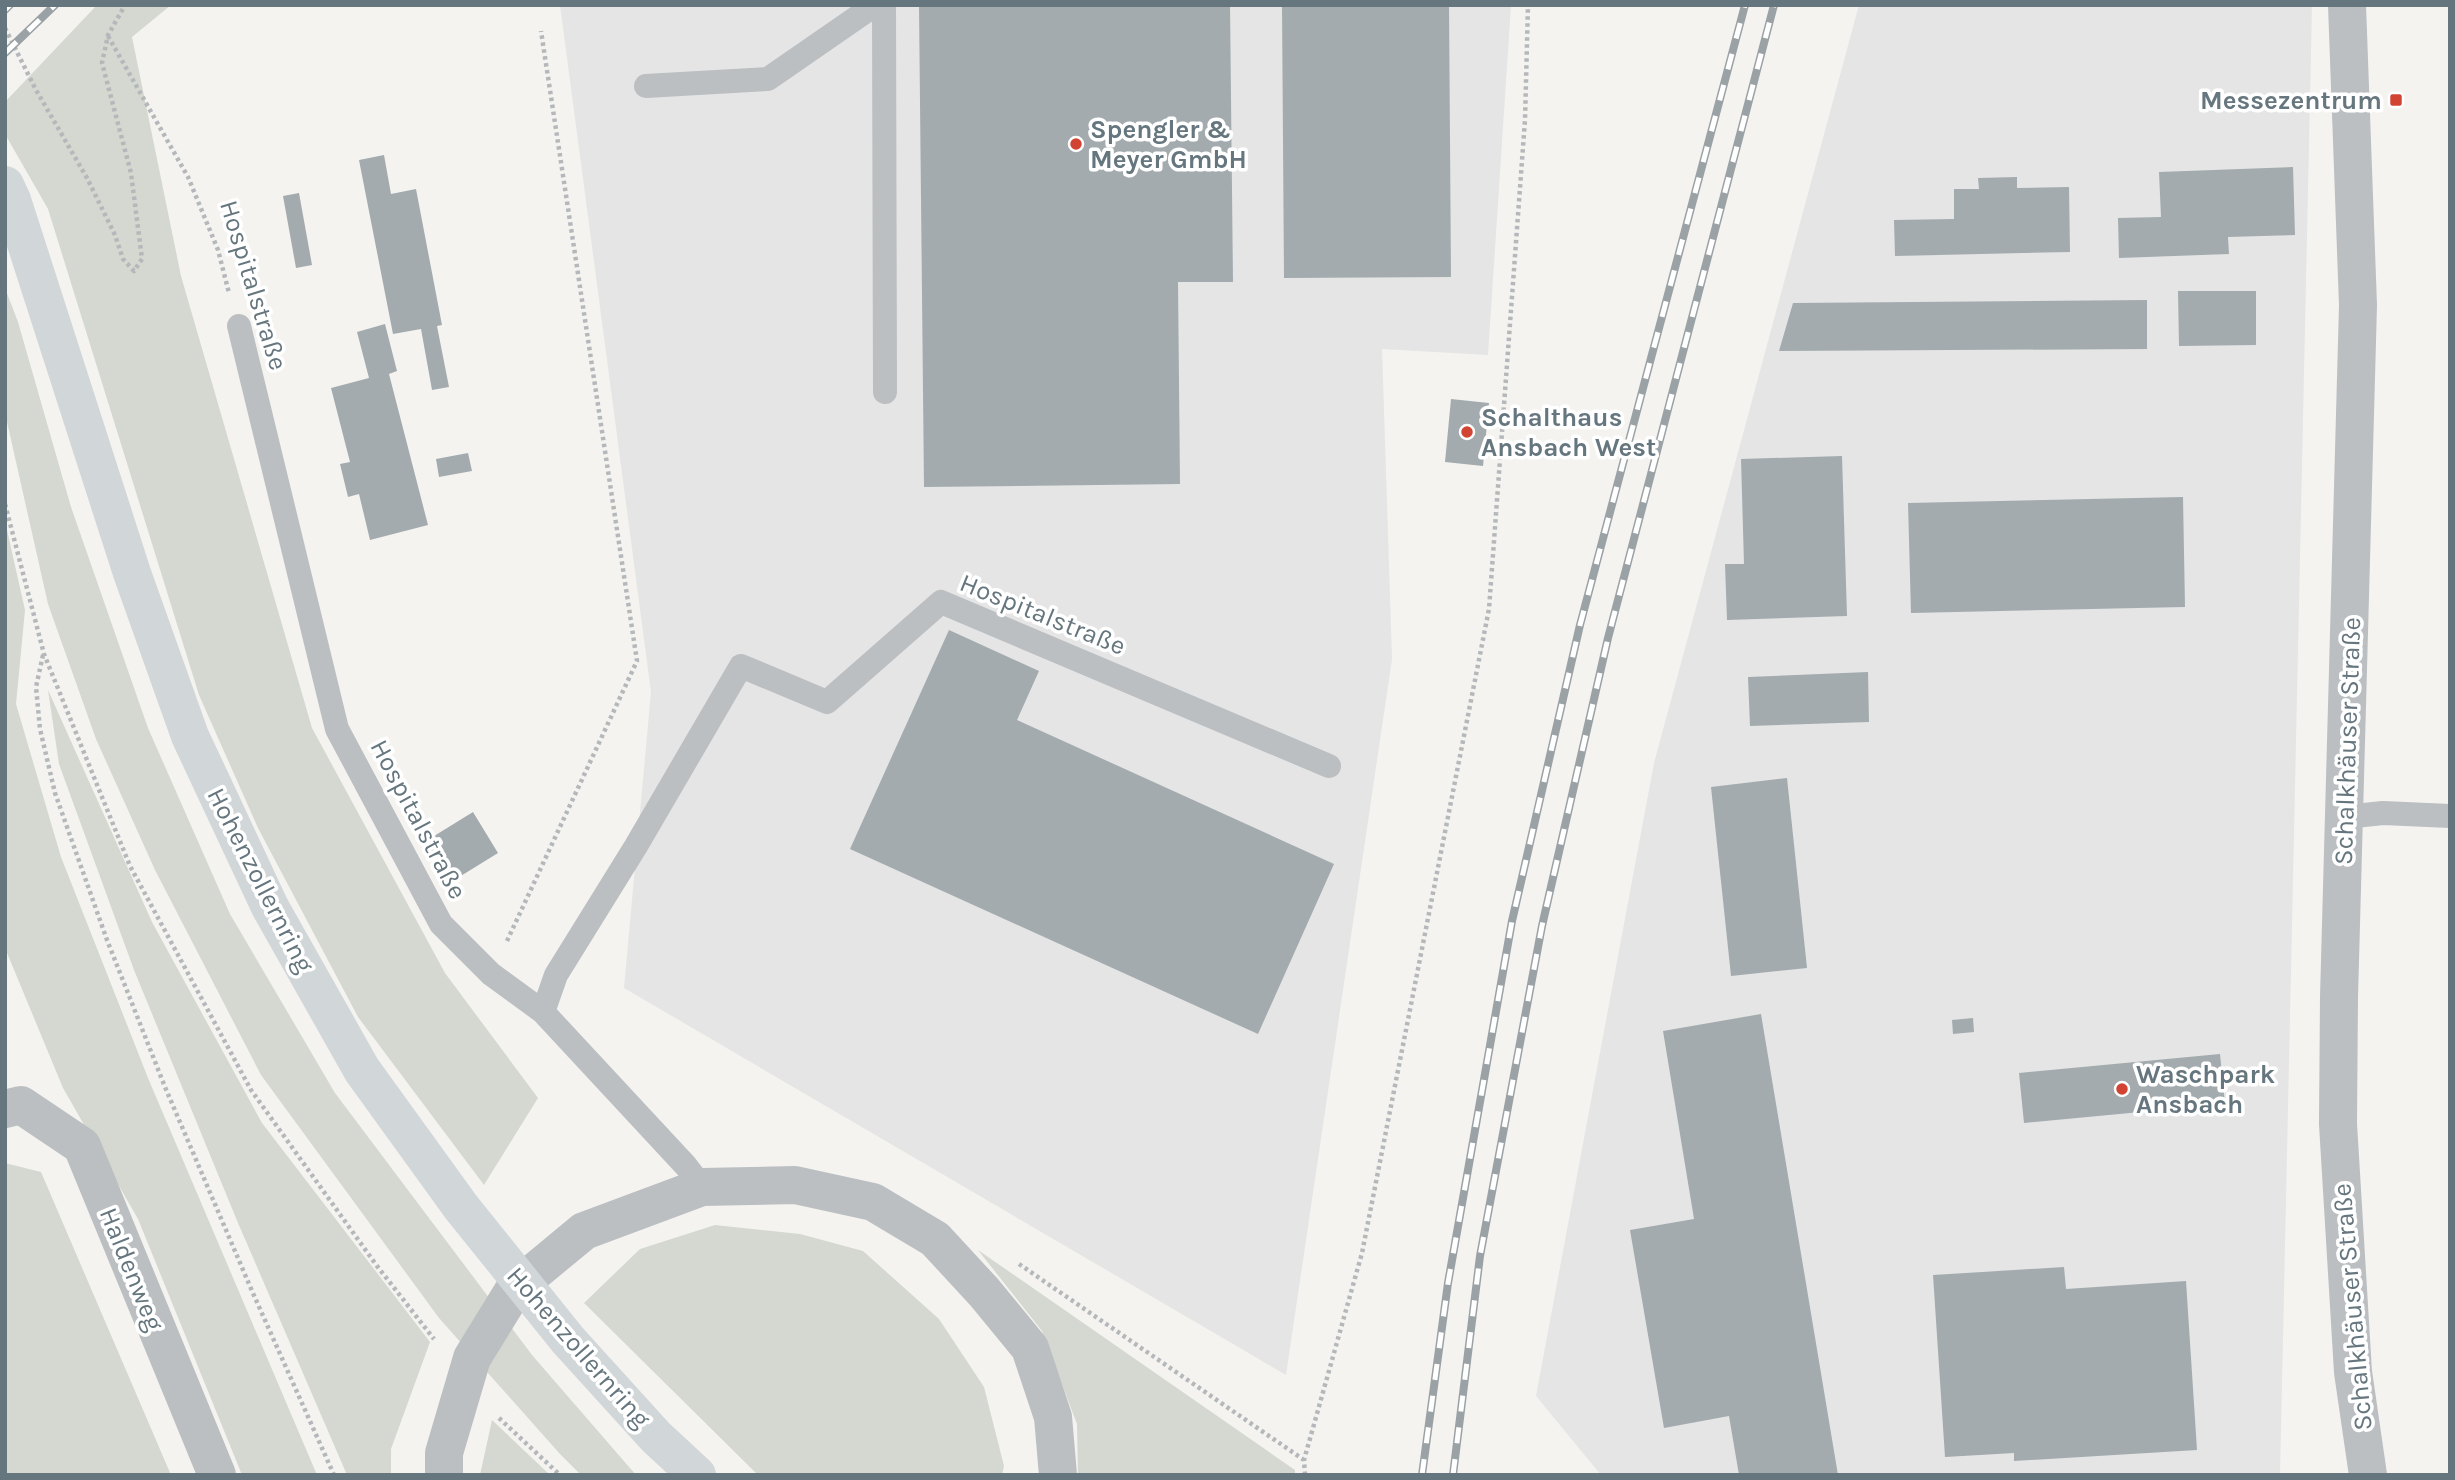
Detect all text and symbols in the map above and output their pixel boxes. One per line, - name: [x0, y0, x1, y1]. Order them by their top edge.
- place label: Messezentrum: [2200, 85, 2382, 116]
- marker: Messezentrum: [2388, 92, 2404, 108]
- place label: Spengler & Meyer GmbH: [1090, 114, 1247, 175]
- marker: Spengler & Meyer GmbH: [1068, 136, 1084, 152]
- street label: Hospitalstraße: [213, 196, 294, 374]
- place label: Schalthaus Ansbach West: [1481, 402, 1656, 463]
- marker: Schalthaus Ansbach West: [1459, 424, 1475, 440]
- street label: Hospitalstraße: [955, 567, 1130, 662]
- street label: Schalkhäuser Straße: [2328, 617, 2367, 865]
- street label: Hospitalstraße: [364, 734, 474, 904]
- street label: Hohenzollernring: [201, 783, 321, 978]
- place label: Waschpark Ansbach: [2136, 1059, 2275, 1120]
- marker: Waschpark Ansbach: [2114, 1081, 2130, 1097]
- street label: Schalkhäuser Straße: [2326, 1182, 2379, 1432]
- street label: Haldenweg: [93, 1203, 170, 1336]
- street label: Hohenzollernring: [500, 1260, 657, 1434]

